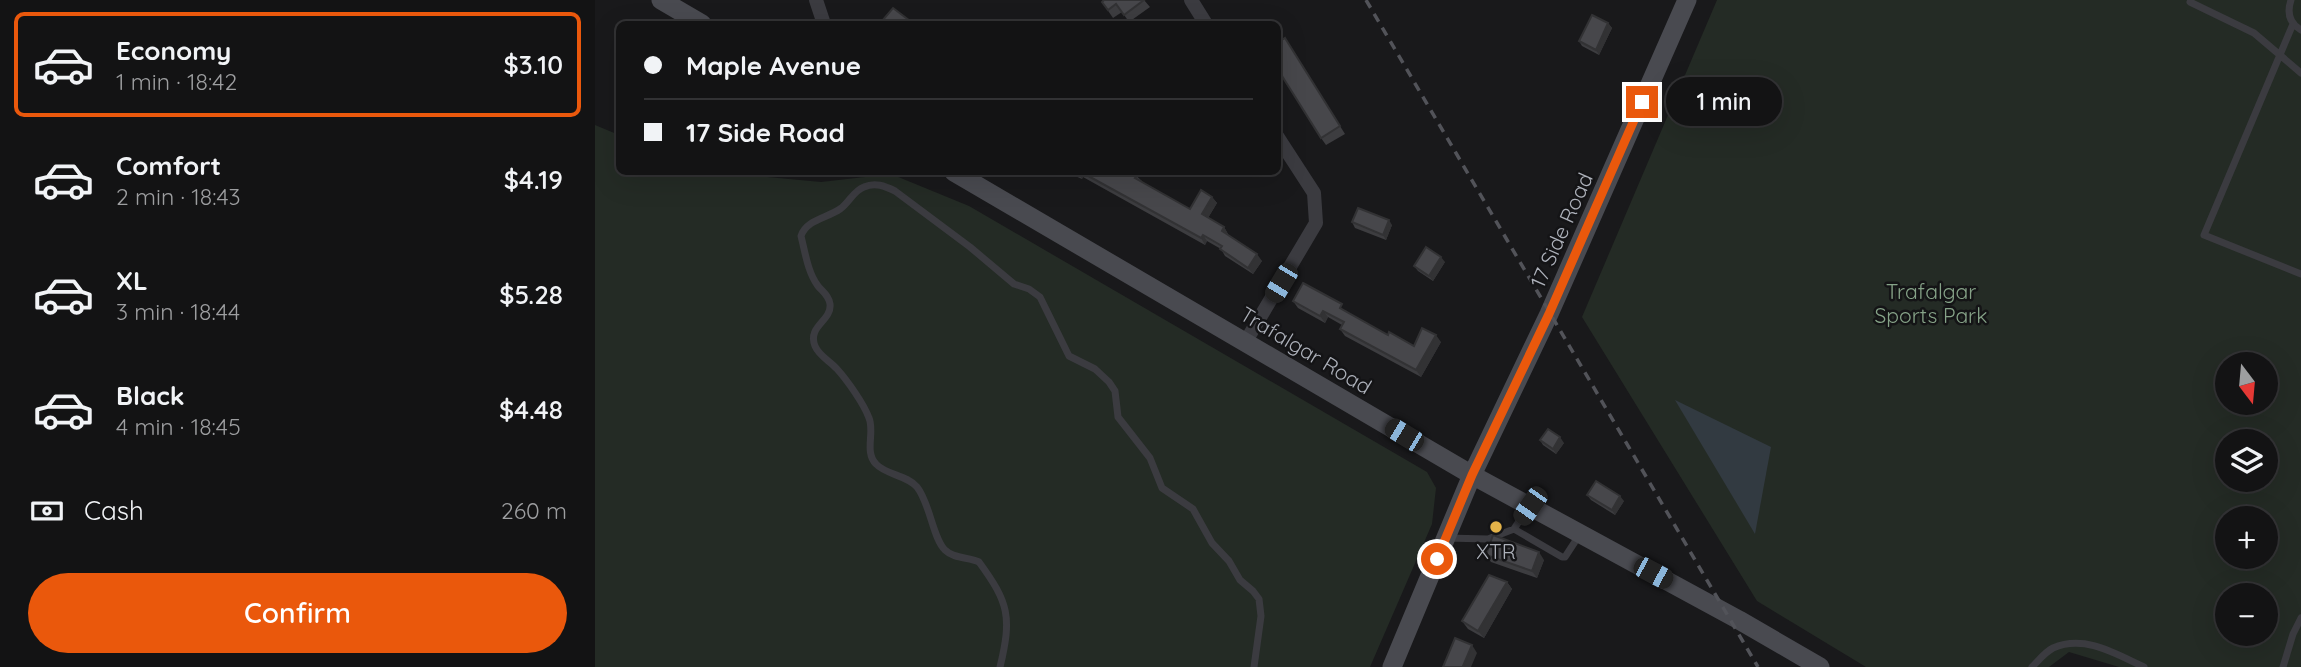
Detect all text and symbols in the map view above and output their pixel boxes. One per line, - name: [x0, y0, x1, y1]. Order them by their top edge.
- icon: car: [32, 33, 95, 96]
- text: Economy: [116, 34, 231, 67]
- text: $3.10: [504, 48, 563, 81]
- text: Maple Avenue: [686, 49, 861, 82]
- text: 1 min · 18:42: [116, 67, 237, 96]
- callout: 1 min: [1667, 78, 1782, 126]
- route end: [1626, 86, 1658, 118]
- text: 1 min: [1696, 87, 1752, 116]
- text: 17 Side Road: [686, 116, 845, 149]
- icon: car: [32, 148, 95, 211]
- text: Comfort: [116, 149, 221, 182]
- text: $4.19: [504, 163, 563, 196]
- street label: 17 Side Road: [1524, 169, 1598, 291]
- text: 2 min · 18:43: [116, 182, 241, 211]
- car: [1262, 260, 1301, 306]
- icon: car: [32, 263, 95, 326]
- text: XL: [116, 264, 148, 297]
- text: $5.28: [499, 278, 563, 311]
- park label: Trafalgar Sports Park: [1875, 278, 1987, 328]
- text: 3 min · 18:44: [116, 297, 240, 326]
- street label: Trafalgar Road: [1236, 301, 1376, 399]
- north arrow: [2215, 352, 2279, 415]
- map controls: [2215, 352, 2278, 646]
- icon: car: [32, 378, 95, 441]
- text: Black: [116, 379, 185, 412]
- text: $4.48: [499, 393, 563, 426]
- text: 4 min · 18:45: [116, 412, 241, 441]
- car: [1381, 415, 1428, 455]
- button: layers: [2215, 429, 2278, 492]
- car: [1510, 483, 1551, 529]
- icon: cash: [28, 492, 66, 530]
- text: Cash: [84, 494, 144, 527]
- text: 260 m: [501, 496, 567, 525]
- button: +: [2215, 506, 2278, 569]
- marker: XTR: [1488, 519, 1504, 535]
- place label: XTR: [1476, 538, 1516, 564]
- route start: [1421, 543, 1453, 575]
- car: [1630, 554, 1677, 592]
- button: Confirm: [28, 573, 567, 653]
- button: −: [2215, 583, 2278, 646]

